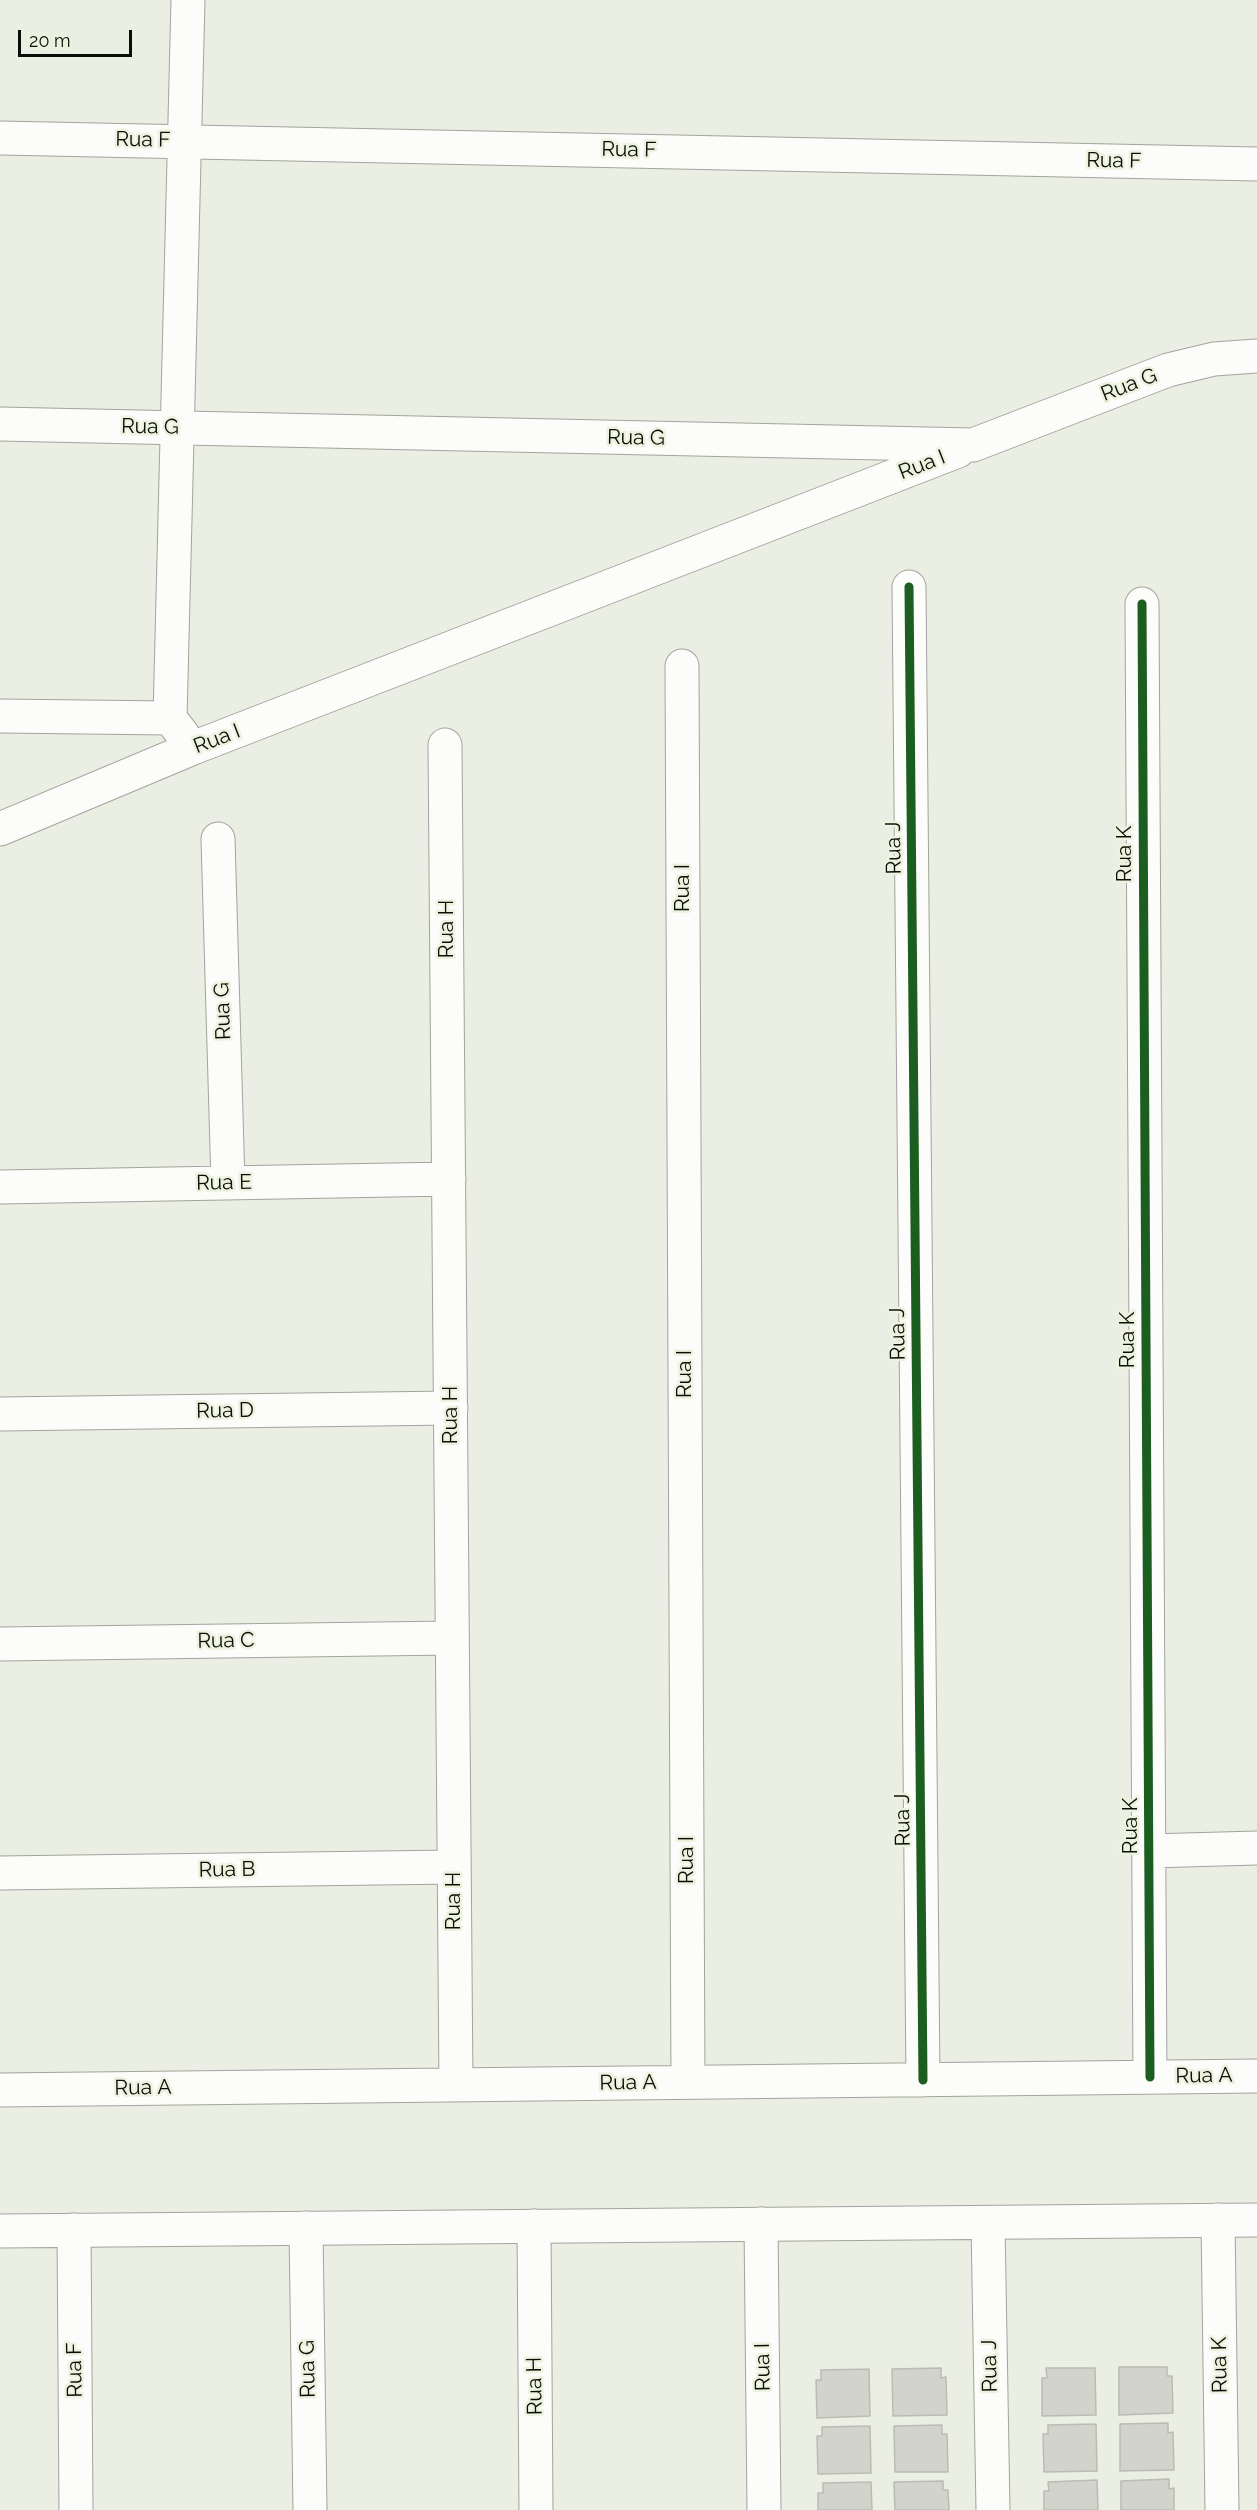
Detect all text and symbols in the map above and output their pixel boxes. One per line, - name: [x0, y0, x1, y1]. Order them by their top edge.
- scale bar: [21, 18, 135, 56]
- text: 20 m: [29, 30, 71, 51]
- street label: Rua F: [115, 127, 171, 153]
- street label: Rua F: [601, 137, 657, 163]
- street label: Rua F: [1086, 148, 1142, 174]
- street label: Rua G: [1097, 363, 1161, 407]
- street label: Rua G: [121, 414, 179, 440]
- street label: Rua G: [607, 425, 665, 451]
- street label: Rua I: [895, 445, 949, 485]
- street label: Rua I: [190, 719, 244, 759]
- street label: Rua J: [881, 821, 907, 875]
- street label: Rua K: [1112, 826, 1138, 882]
- street label: Rua I: [670, 864, 696, 912]
- street label: Rua H: [434, 900, 460, 958]
- street label: Rua G: [209, 982, 237, 1040]
- street label: Rua E: [196, 1170, 252, 1196]
- street label: Rua J: [885, 1307, 911, 1361]
- street label: Rua K: [1115, 1312, 1141, 1368]
- street label: Rua I: [672, 1350, 698, 1398]
- street label: Rua H: [438, 1386, 464, 1444]
- street label: Rua D: [196, 1398, 254, 1424]
- street label: Rua C: [197, 1628, 255, 1654]
- street label: Rua J: [890, 1793, 916, 1847]
- street label: Rua K: [1118, 1798, 1144, 1854]
- street label: Rua I: [674, 1836, 700, 1884]
- street label: Rua B: [198, 1857, 256, 1883]
- street label: Rua H: [441, 1872, 467, 1930]
- street label: Rua A: [1175, 2063, 1233, 2089]
- street label: Rua A: [599, 2070, 657, 2096]
- street label: Rua A: [114, 2075, 172, 2101]
- street label: Rua K: [1207, 2337, 1233, 2393]
- street label: Rua J: [977, 2339, 1003, 2393]
- street label: Rua G: [295, 2340, 321, 2398]
- street label: Rua F: [62, 2342, 88, 2398]
- street label: Rua I: [750, 2343, 776, 2391]
- street label: Rua H: [522, 2357, 548, 2415]

